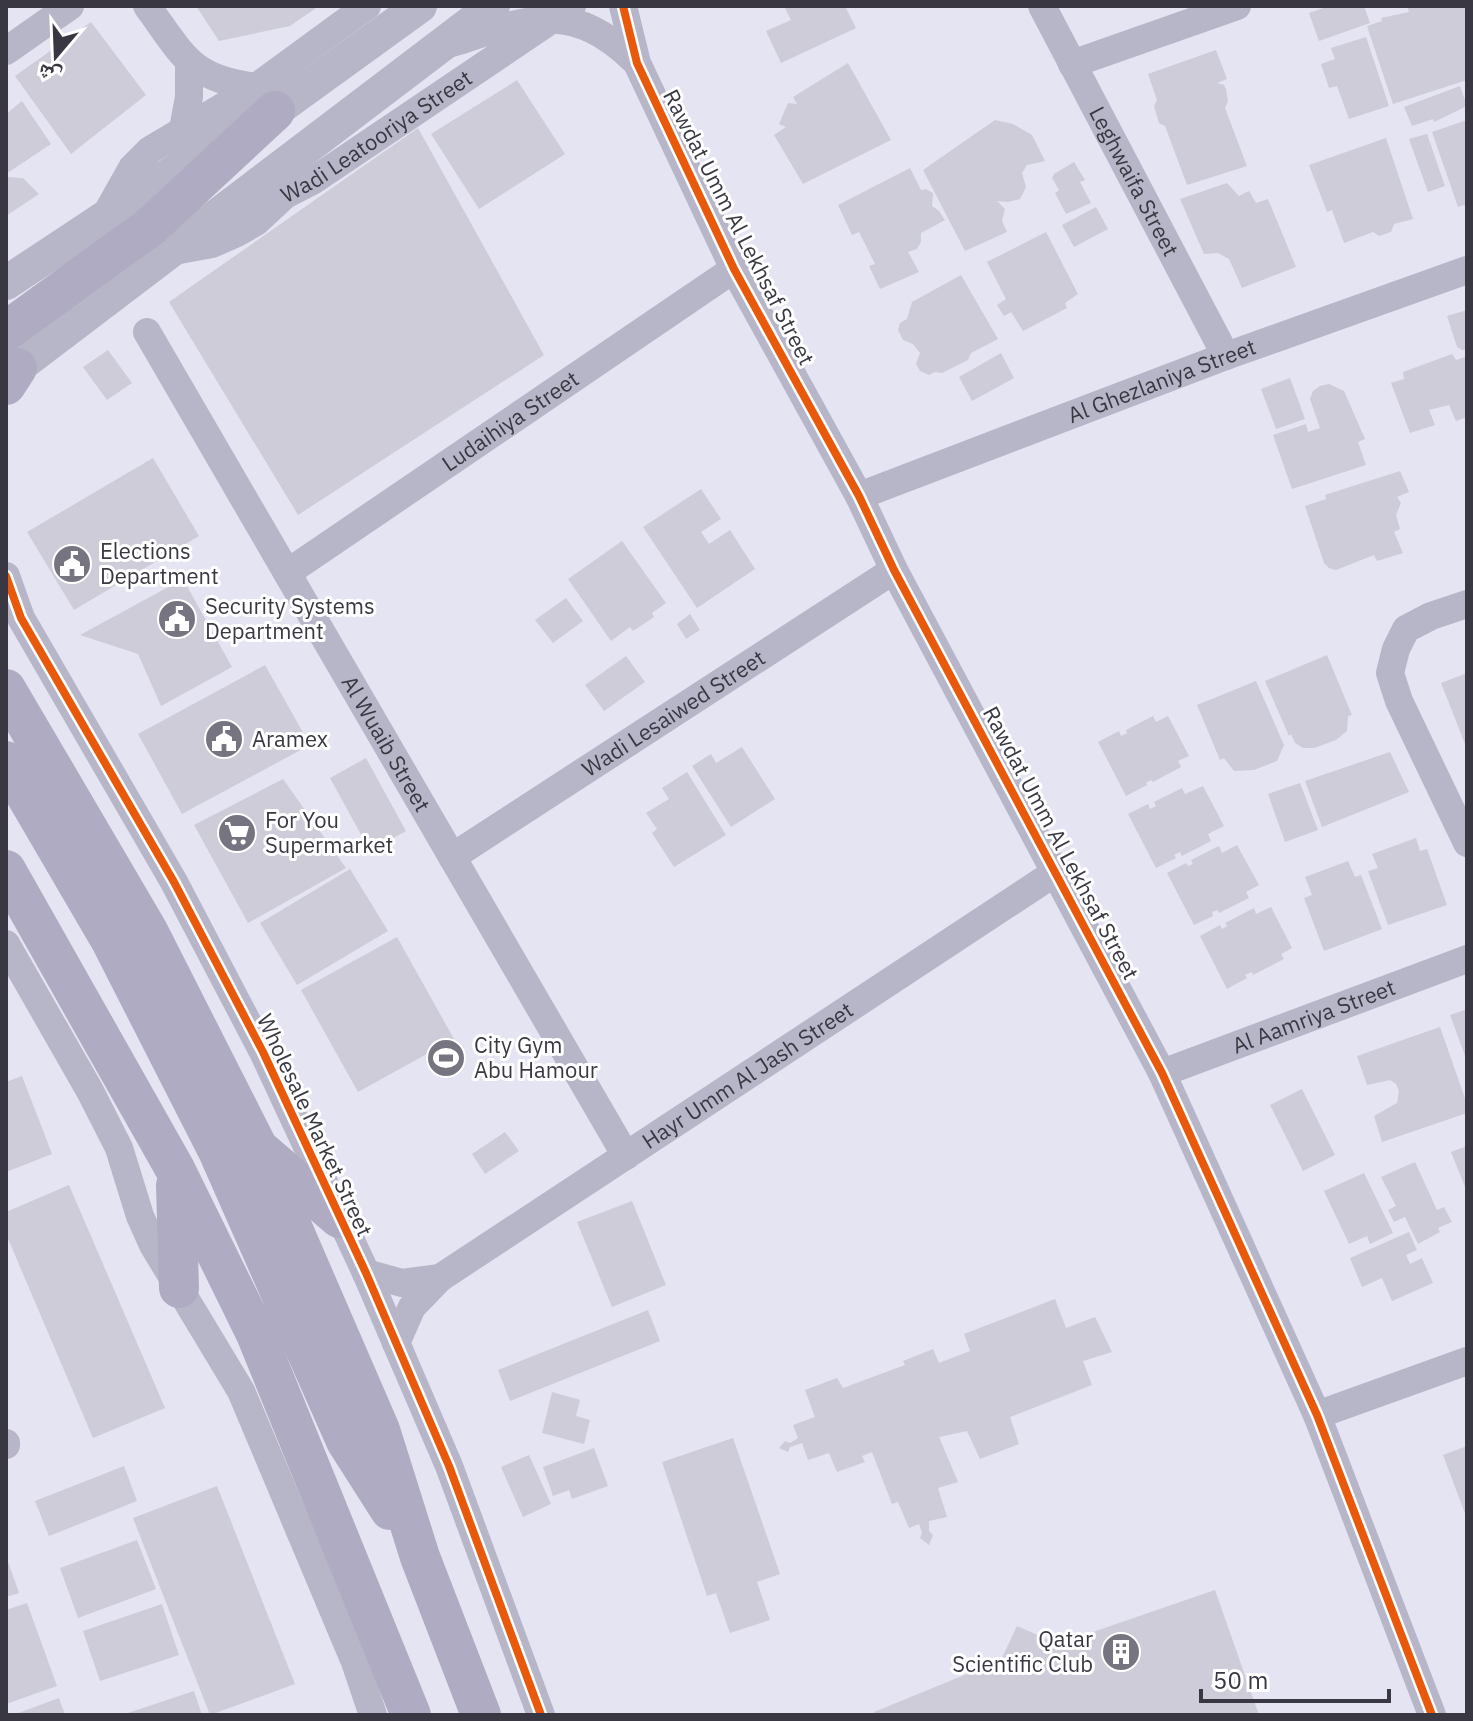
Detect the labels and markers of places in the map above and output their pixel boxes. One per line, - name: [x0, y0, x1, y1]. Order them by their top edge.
- place label: Elections Department: [100, 536, 219, 590]
- public building icon: Elections Department: [51, 543, 93, 585]
- place label: Security Systems Department: [205, 591, 375, 645]
- public building icon: Security Systems Department: [156, 598, 198, 640]
- public building icon: Aramex: [203, 718, 245, 760]
- place label: Aramex: [252, 724, 328, 753]
- place label: For You Supermarket: [265, 805, 393, 859]
- supermarket icon: For You Supermarket: [216, 812, 258, 854]
- place label: City Gym Abu Hamour: [474, 1030, 598, 1084]
- sports icon: City Gym Abu Hamour: [425, 1037, 467, 1079]
- place label: Qatar Scientific Club: [952, 1624, 1093, 1678]
- building icon: Qatar Scientific Club: [1100, 1631, 1142, 1673]

